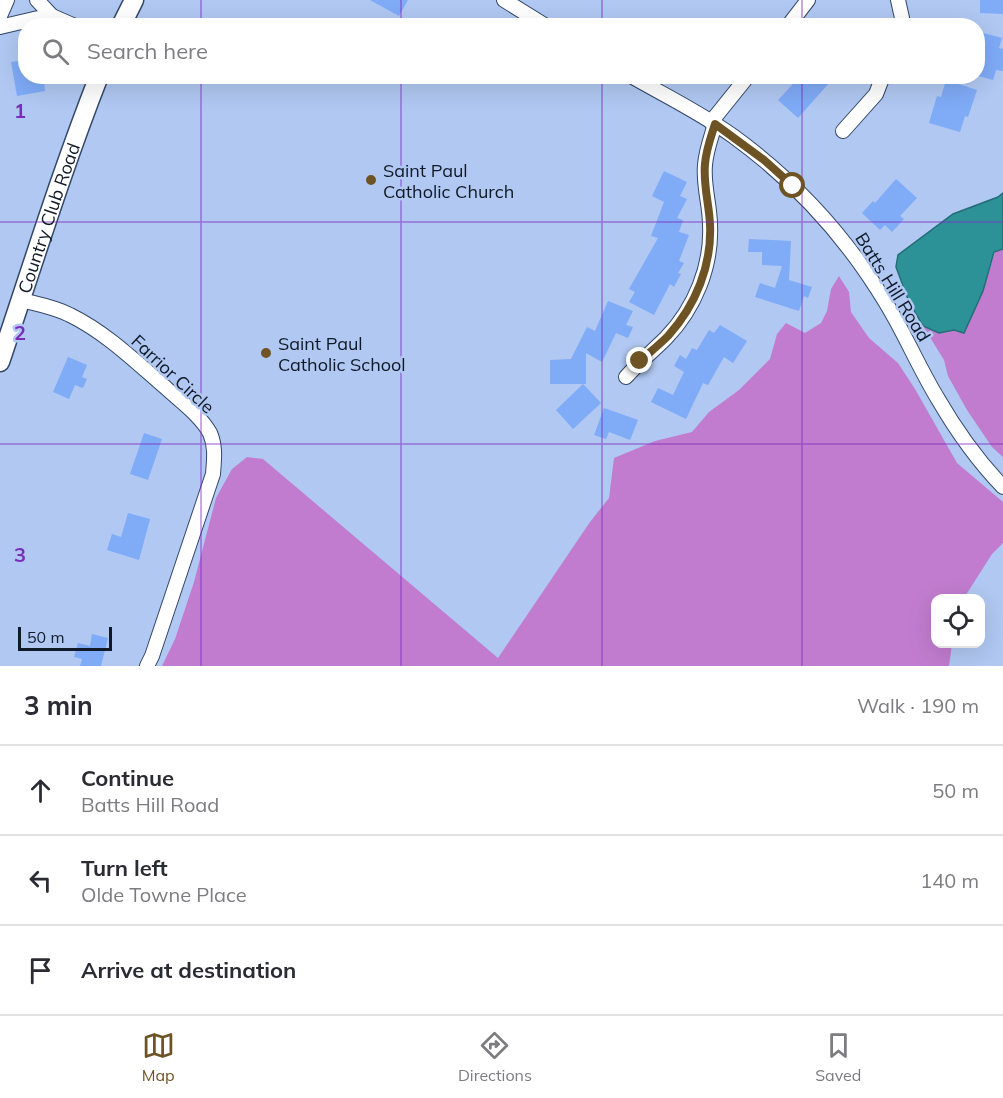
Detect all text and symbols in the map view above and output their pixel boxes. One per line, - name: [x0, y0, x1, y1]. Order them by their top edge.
- search box: [18, 18, 985, 84]
- icon: search: [39, 35, 72, 68]
- text: Search here: [87, 37, 208, 65]
- text: 1: [14, 98, 26, 123]
- street label: Country Club Road: [12, 140, 85, 296]
- place label: Saint Paul Catholic Church: [383, 159, 514, 203]
- route start: [779, 172, 805, 198]
- marker: Saint Paul Catholic Church: [364, 173, 378, 187]
- street label: Batts Hill Road: [850, 228, 936, 346]
- text: 2: [14, 320, 26, 345]
- street label: Farrior Circle: [127, 330, 219, 418]
- place label: Saint Paul Catholic School: [278, 332, 406, 376]
- marker: Saint Paul Catholic School: [259, 346, 273, 360]
- route end: [626, 347, 652, 373]
- text: 3: [14, 542, 26, 567]
- map controls: [931, 594, 985, 648]
- button: locate: [931, 594, 985, 648]
- scale bar: [18, 624, 112, 652]
- text: 50 m: [27, 627, 64, 647]
- text: 3 min: [24, 689, 93, 722]
- text: Walk · 190 m: [857, 693, 979, 718]
- text: Continue: [81, 764, 174, 792]
- icon: ahead: [24, 774, 57, 807]
- text: 50 m: [932, 778, 979, 803]
- text: Batts Hill Road: [81, 792, 219, 817]
- text: Turn left: [81, 854, 168, 882]
- icon: left: [24, 864, 57, 897]
- text: 140 m: [920, 868, 979, 893]
- text: Olde Towne Place: [81, 882, 247, 907]
- icon: arrive: [24, 954, 57, 987]
- text: Arrive at destination: [81, 956, 296, 984]
- tab: Map: [142, 1029, 175, 1085]
- tab: Directions: [458, 1029, 532, 1085]
- tab: Saved: [815, 1029, 861, 1085]

